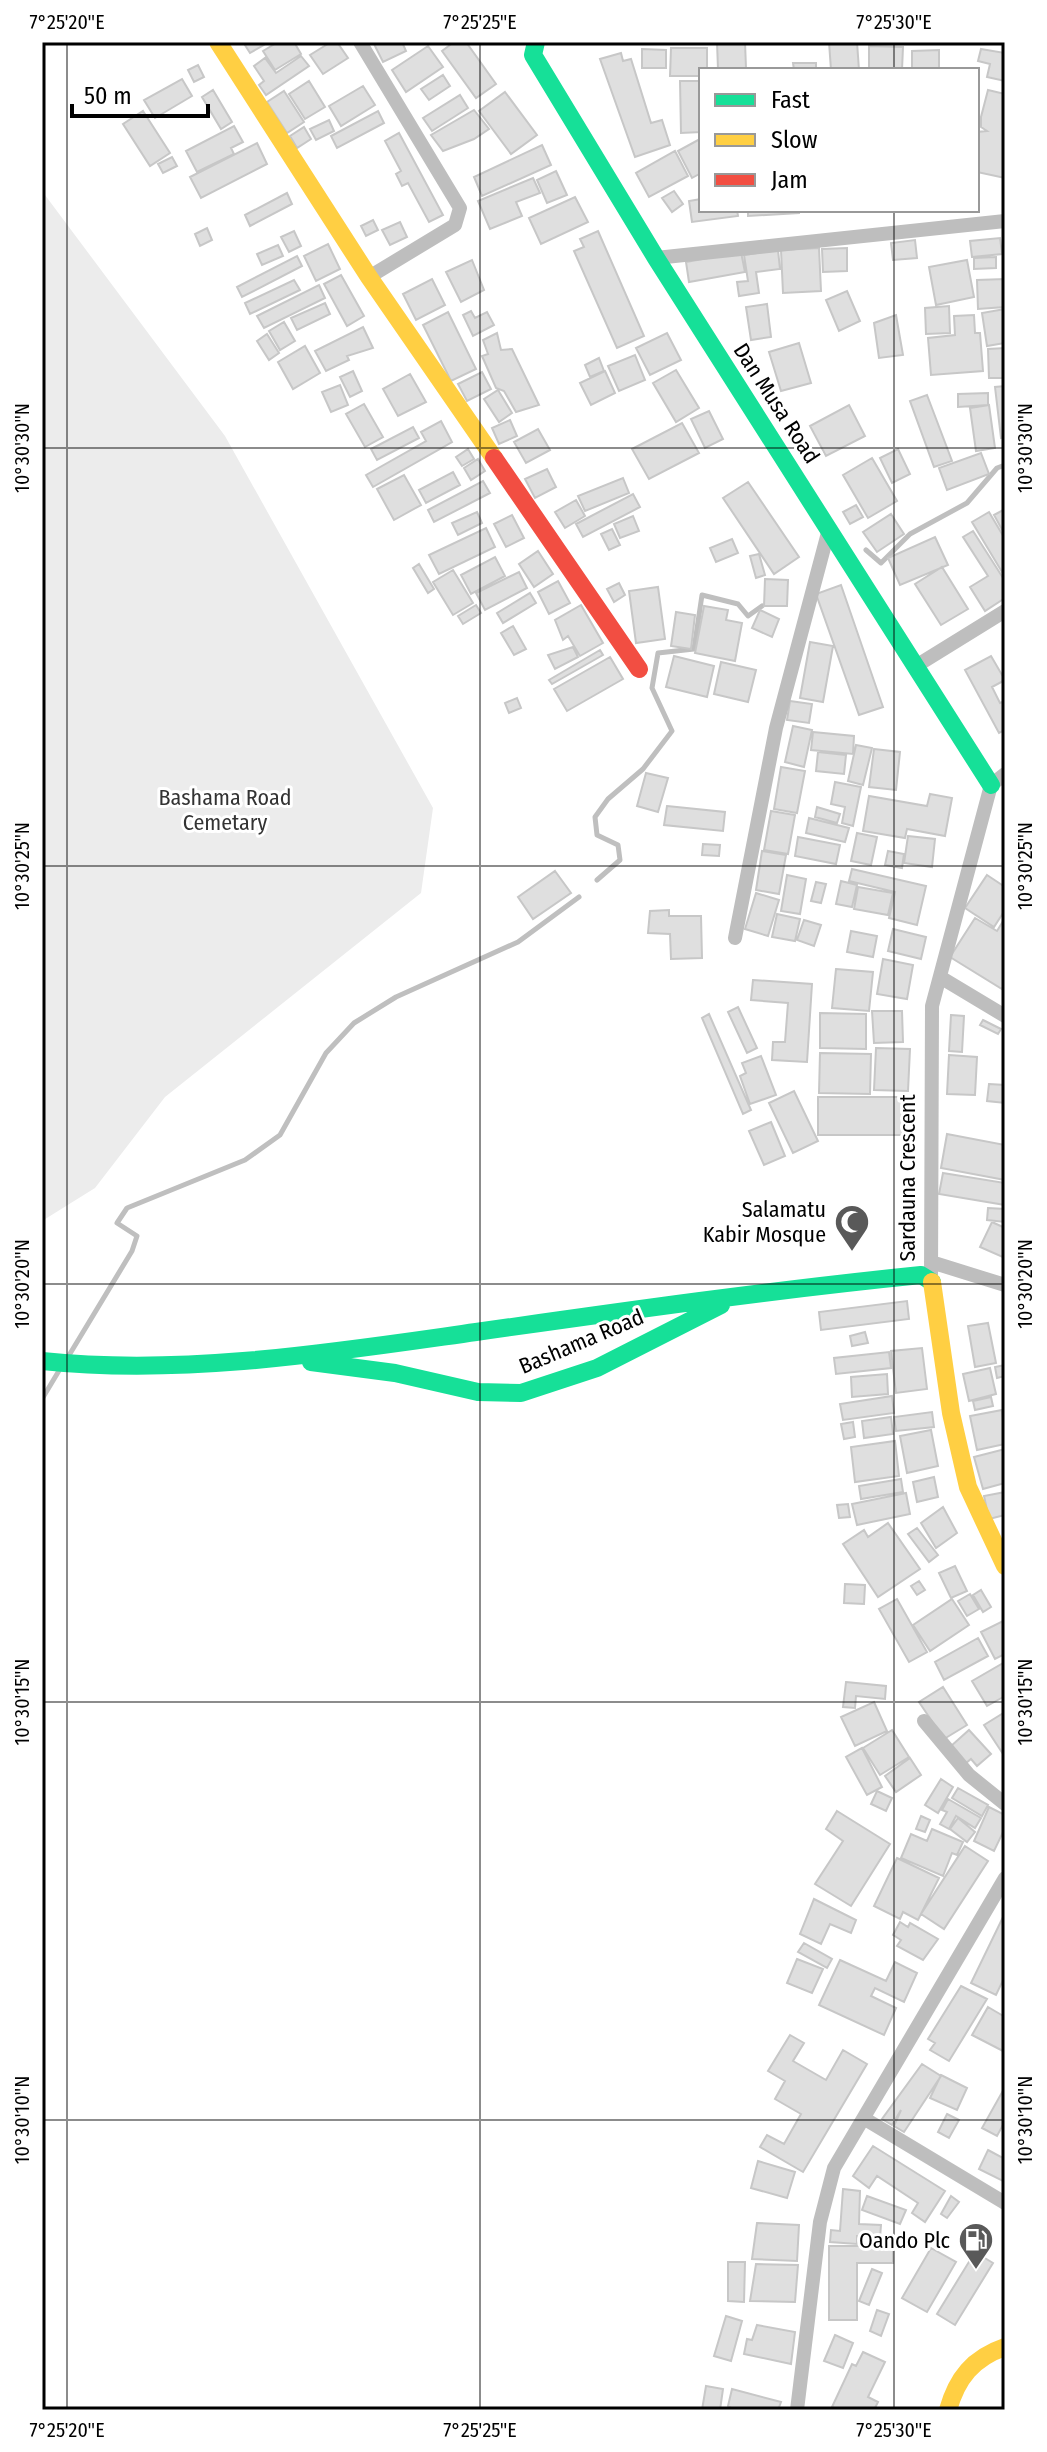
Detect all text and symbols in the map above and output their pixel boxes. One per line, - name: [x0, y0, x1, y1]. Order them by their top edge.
- text: 7°25'20"E: [29, 10, 105, 34]
- text: 7°25'25"E: [443, 10, 517, 34]
- text: 7°25'30"E: [856, 10, 932, 34]
- scale bar: [72, 68, 208, 118]
- legend: [699, 68, 979, 212]
- text: 50 m: [84, 82, 132, 110]
- text: Fast: [771, 86, 810, 114]
- text: Slow: [771, 126, 818, 154]
- text: Jam: [771, 166, 808, 194]
- street label: Dan Musa Road: [728, 338, 825, 469]
- text: 10°30'30"N: [10, 403, 34, 493]
- text: 10°30'30"N: [1013, 403, 1037, 493]
- park label: Bashama Road Cemetary: [159, 784, 291, 836]
- text: 10°30'25"N: [10, 822, 34, 910]
- text: 10°30'25"N: [1013, 822, 1037, 910]
- street label: Sardauna Crescent: [894, 1094, 921, 1262]
- place label: Salamatu Kabir Mosque: [703, 1196, 826, 1248]
- mosque icon: Salamatu Kabir Mosque: [833, 1203, 871, 1253]
- text: 10°30'20"N: [10, 1239, 34, 1329]
- text: 10°30'20"N: [1013, 1239, 1037, 1329]
- street label: Bashama Road: [515, 1303, 648, 1380]
- text: 10°30'15"N: [10, 1659, 34, 1745]
- text: 10°30'15"N: [1013, 1659, 1037, 1745]
- text: 10°30'10"N: [10, 2076, 34, 2164]
- text: 10°30'10"N: [1013, 2076, 1037, 2164]
- fuel station icon: Oando Plc: [957, 2221, 995, 2271]
- place label: Oando Plc: [859, 2227, 951, 2254]
- text: 7°25'20"E: [29, 2418, 105, 2442]
- text: 7°25'25"E: [443, 2418, 517, 2442]
- text: 7°25'30"E: [856, 2418, 932, 2442]

